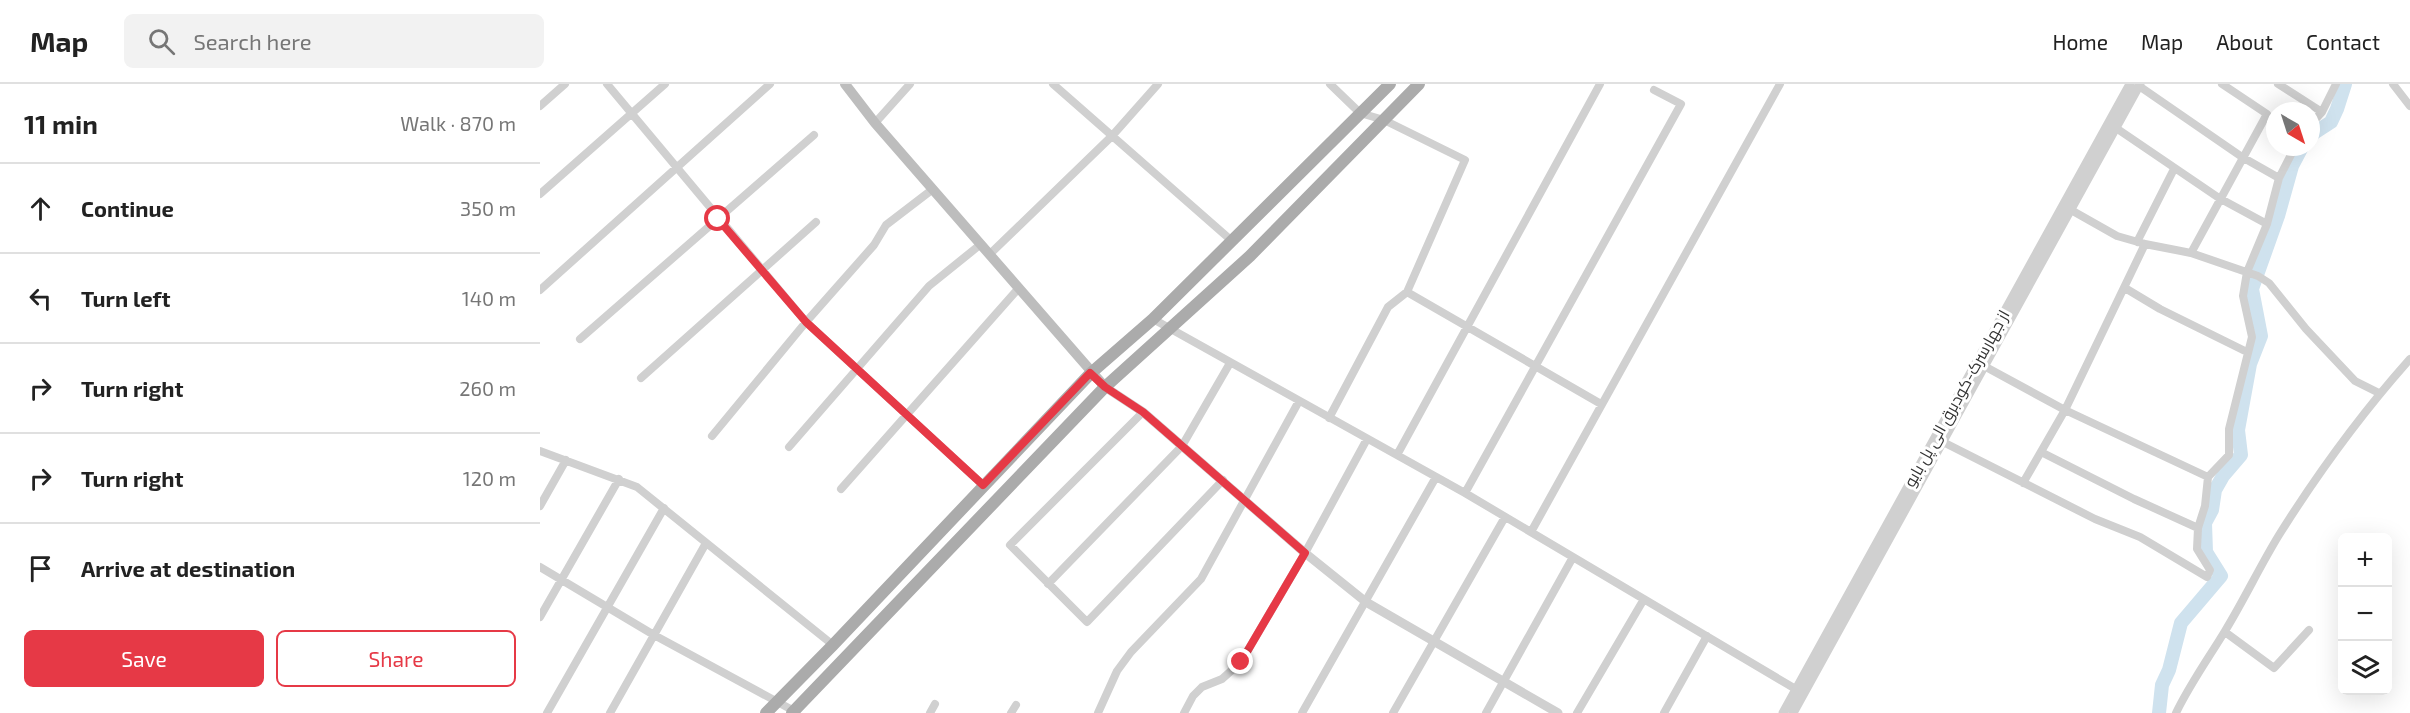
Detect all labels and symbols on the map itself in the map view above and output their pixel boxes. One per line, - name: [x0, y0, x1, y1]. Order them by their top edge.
- north arrow: [2266, 102, 2320, 156]
- route start: [704, 205, 730, 231]
- street label: از جهارسرک-کودبرق الی پل بایو: [1899, 306, 2015, 491]
- route end: [1227, 648, 1253, 674]

